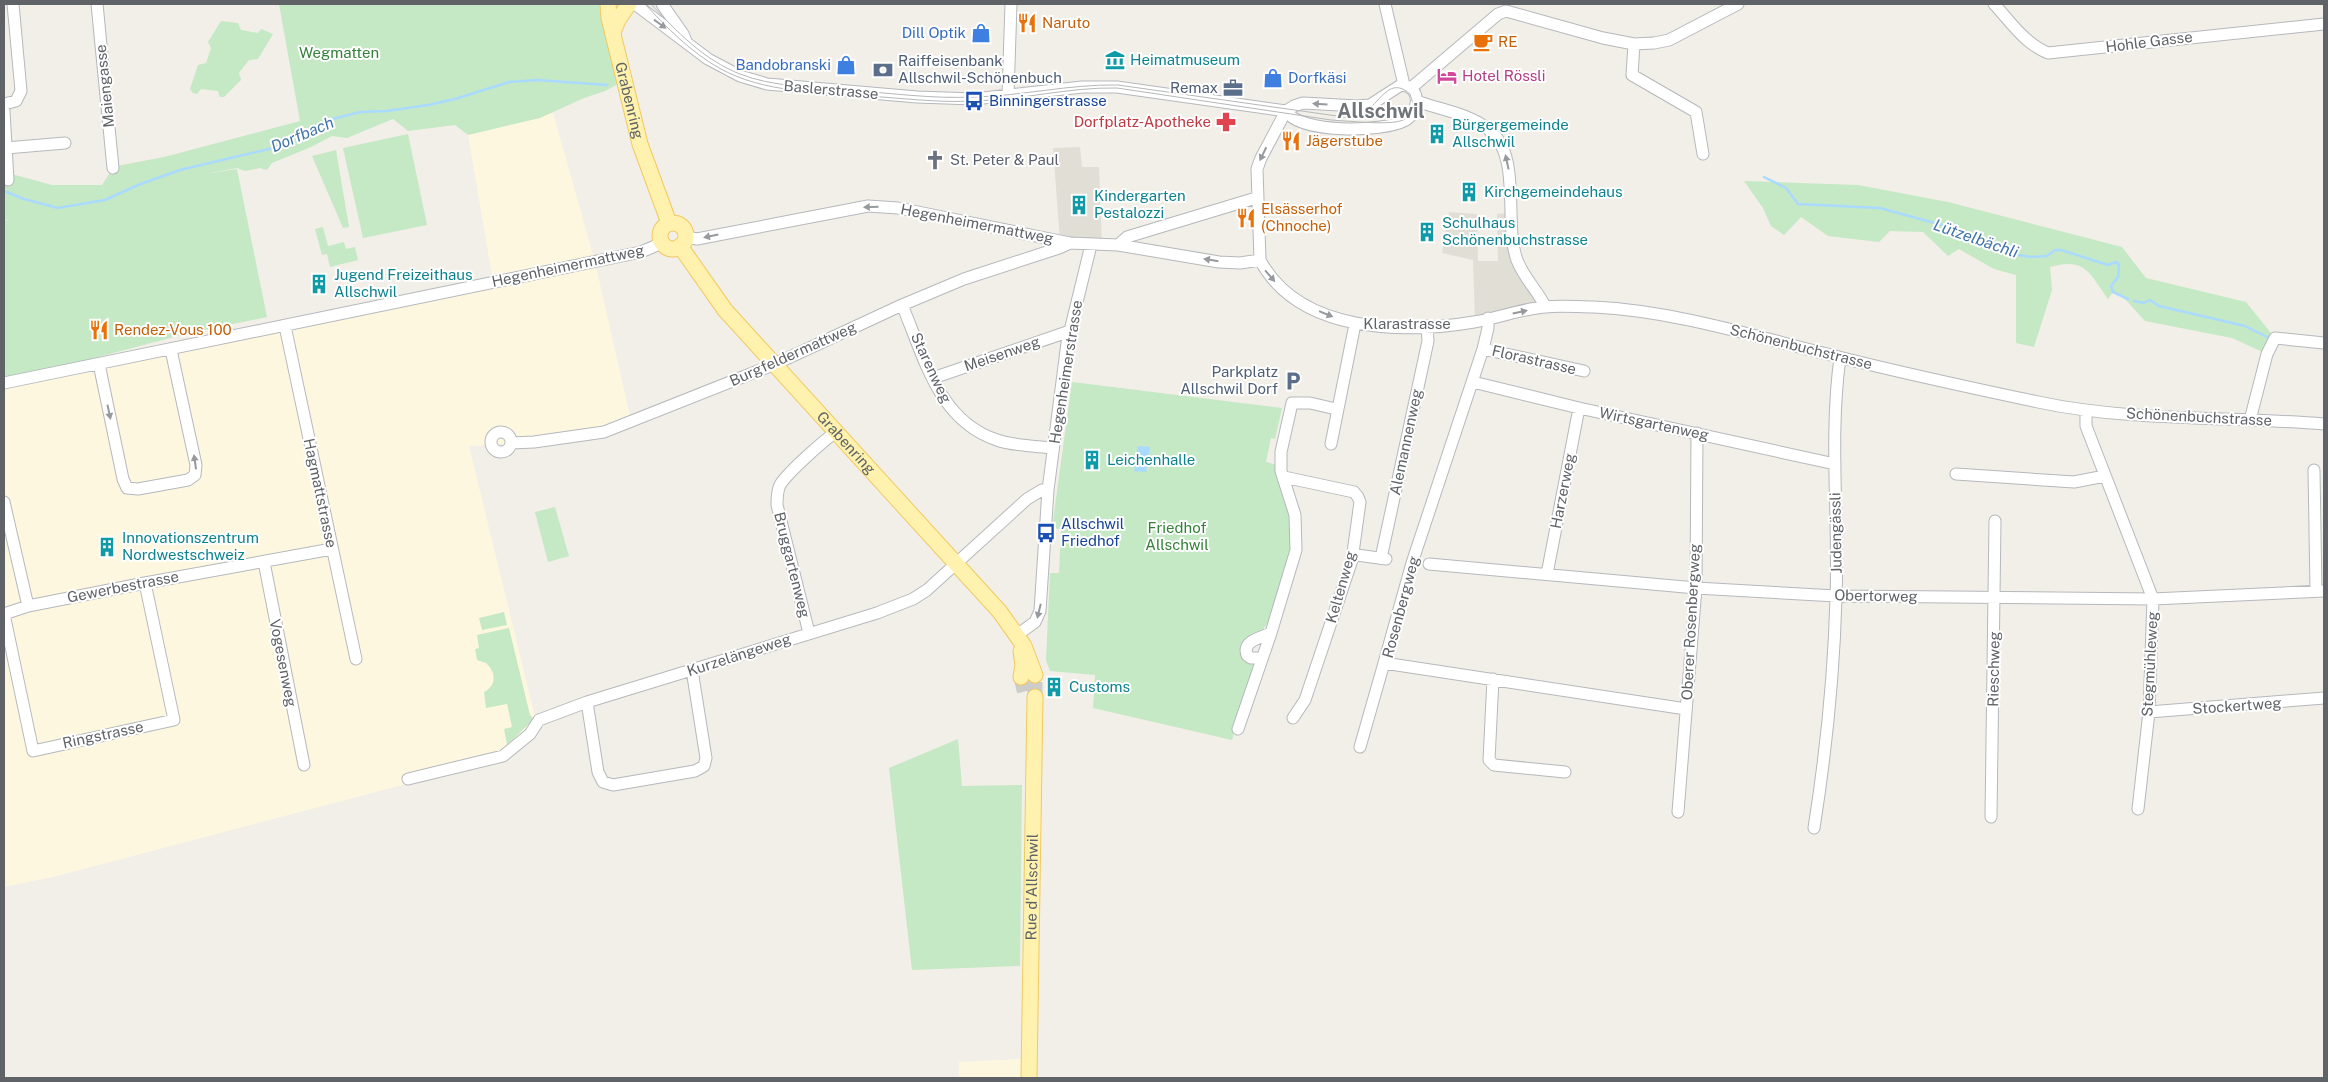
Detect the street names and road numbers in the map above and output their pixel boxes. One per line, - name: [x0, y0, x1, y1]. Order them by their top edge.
- street label: Hohle Gasse: [2104, 28, 2193, 55]
- street label: Maiengasse: [92, 44, 117, 128]
- street label: Grabenring: [612, 60, 647, 141]
- street label: Baslerstrasse: [783, 77, 879, 102]
- street label: Hegenheimermattweg: [899, 200, 1055, 247]
- street label: Hegenheimermattweg: [490, 241, 646, 290]
- street label: Hegenheimerstrasse: [1046, 299, 1085, 445]
- street label: Klarastrasse: [1363, 315, 1451, 332]
- street label: Burgfeldermattweg: [727, 318, 859, 389]
- street label: Schönenbuchstrasse: [1728, 321, 1874, 372]
- street label: Starenweg: [908, 330, 955, 406]
- street label: Meisenweg: [962, 333, 1042, 374]
- street label: Florastrasse: [1490, 342, 1578, 377]
- street label: Alemannenweg: [1386, 387, 1425, 497]
- street label: Wirtsgartenweg: [1598, 404, 1711, 443]
- street label: Schönenbuchstrasse: [2126, 404, 2272, 429]
- street label: Grabenring: [814, 408, 879, 477]
- street label: Hagmattstrasse: [301, 437, 340, 549]
- street label: Harzerweg: [1547, 452, 1578, 530]
- street label: Judengässli: [1826, 492, 1845, 574]
- street label: Bruggartenweg: [771, 510, 814, 620]
- street label: Oberer Rosenbergweg: [1678, 543, 1703, 701]
- street label: Keltenweg: [1322, 549, 1359, 625]
- street label: Rosenbergweg: [1379, 554, 1422, 660]
- street label: Gewerbestrasse: [66, 567, 180, 606]
- street label: Obertorweg: [1834, 586, 1918, 605]
- street label: Stegmühleweg: [2138, 611, 2161, 717]
- street label: Vogesenweg: [267, 618, 300, 708]
- street label: Kurzelängeweg: [685, 630, 793, 679]
- street label: Rieschweg: [1984, 631, 2003, 707]
- street label: Stockertweg: [2192, 694, 2282, 717]
- street label: Ringstrasse: [61, 718, 145, 751]
- street label: Rue d'Allschwil: [1022, 834, 1041, 940]

